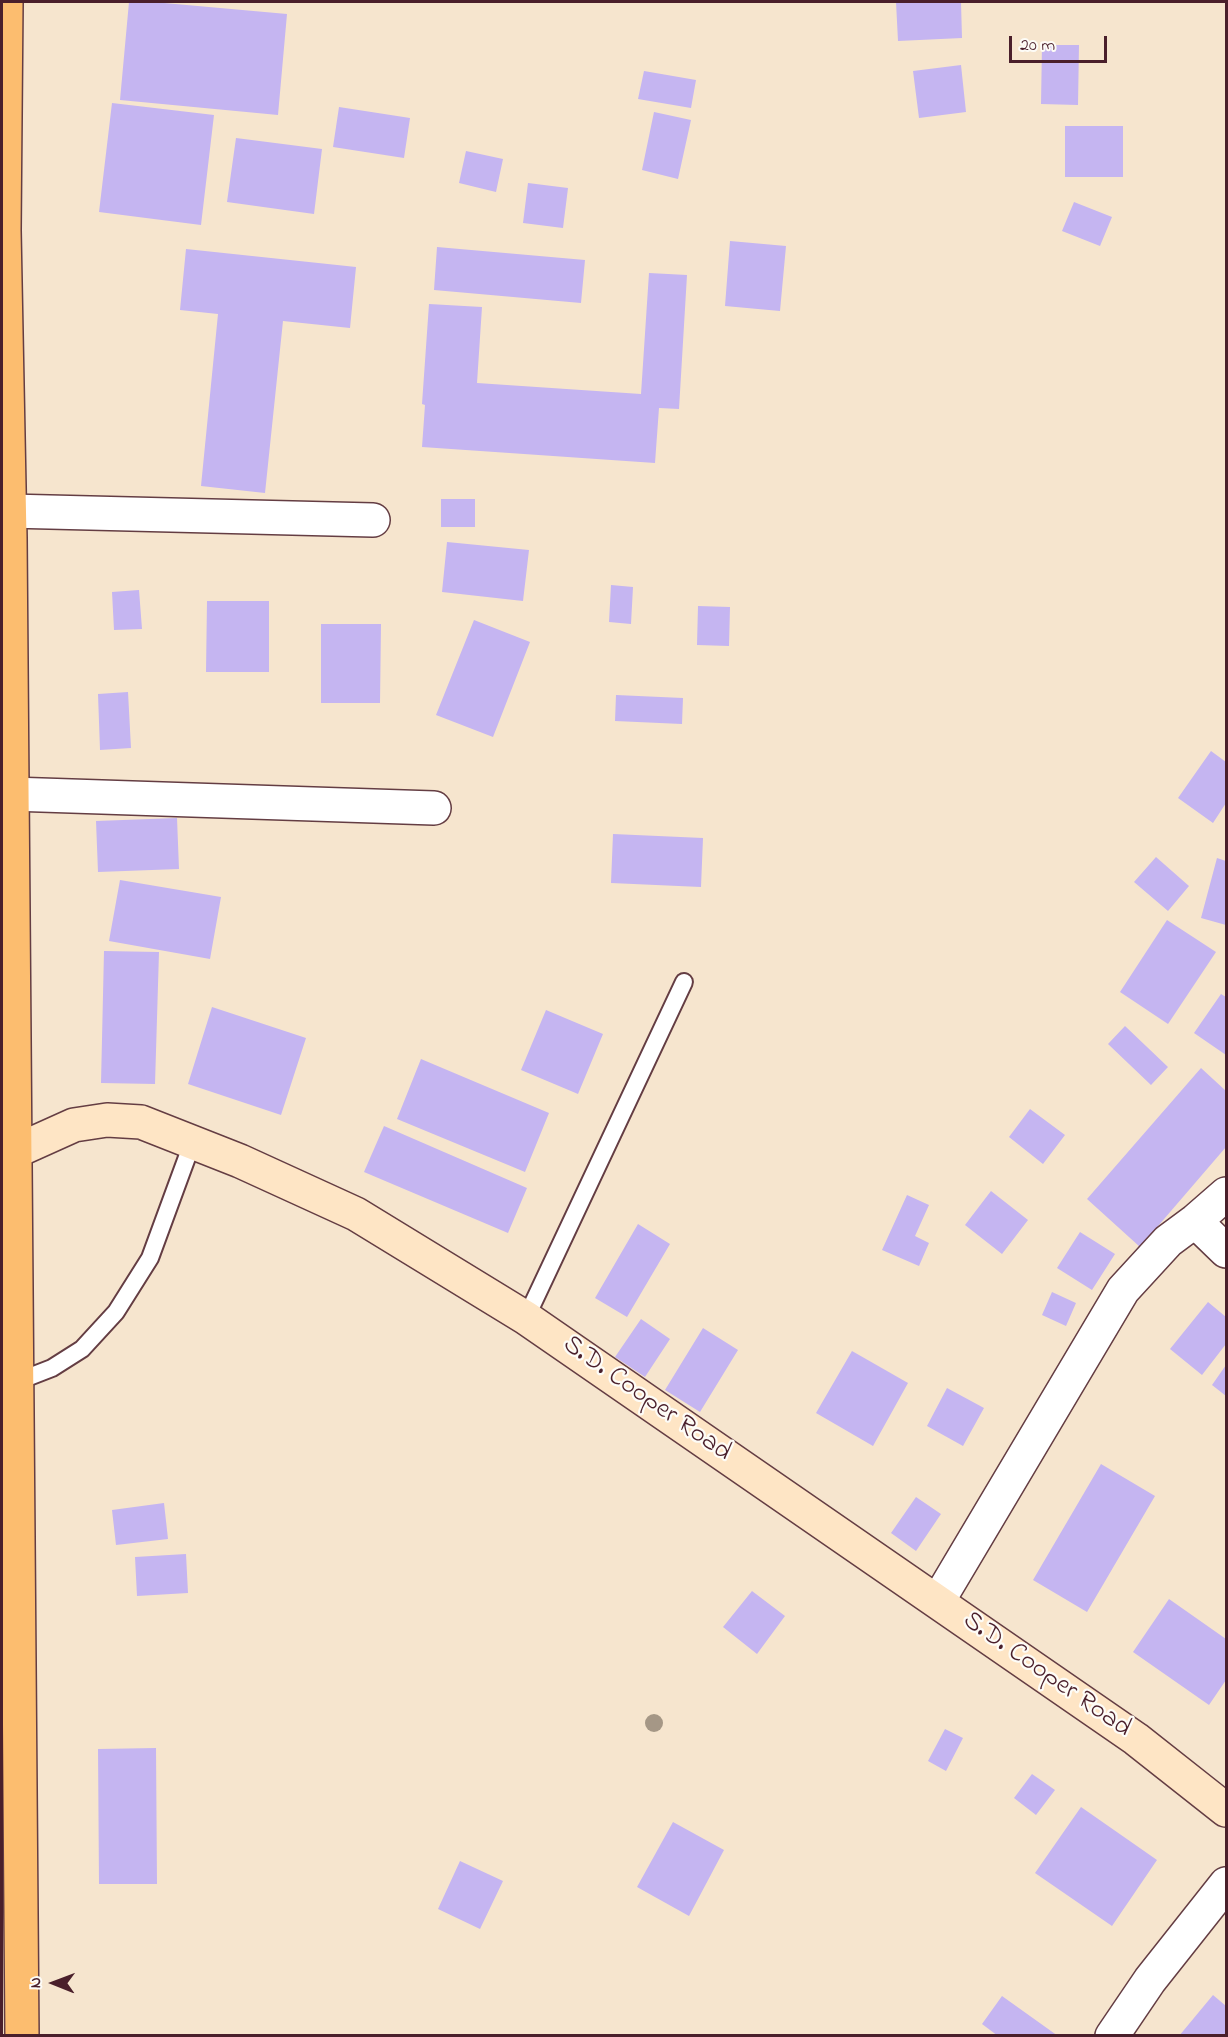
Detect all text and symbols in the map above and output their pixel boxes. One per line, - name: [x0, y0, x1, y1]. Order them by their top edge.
- scale bar: [1012, 24, 1110, 62]
- text: 20 m: [1020, 33, 1055, 59]
- street label: S.D. Cooper Road: [555, 1330, 737, 1470]
- street label: S.D. Cooper Road: [955, 1606, 1137, 1746]
- north arrow: [24, 1953, 84, 2013]
- text: N: [24, 1977, 48, 1988]

